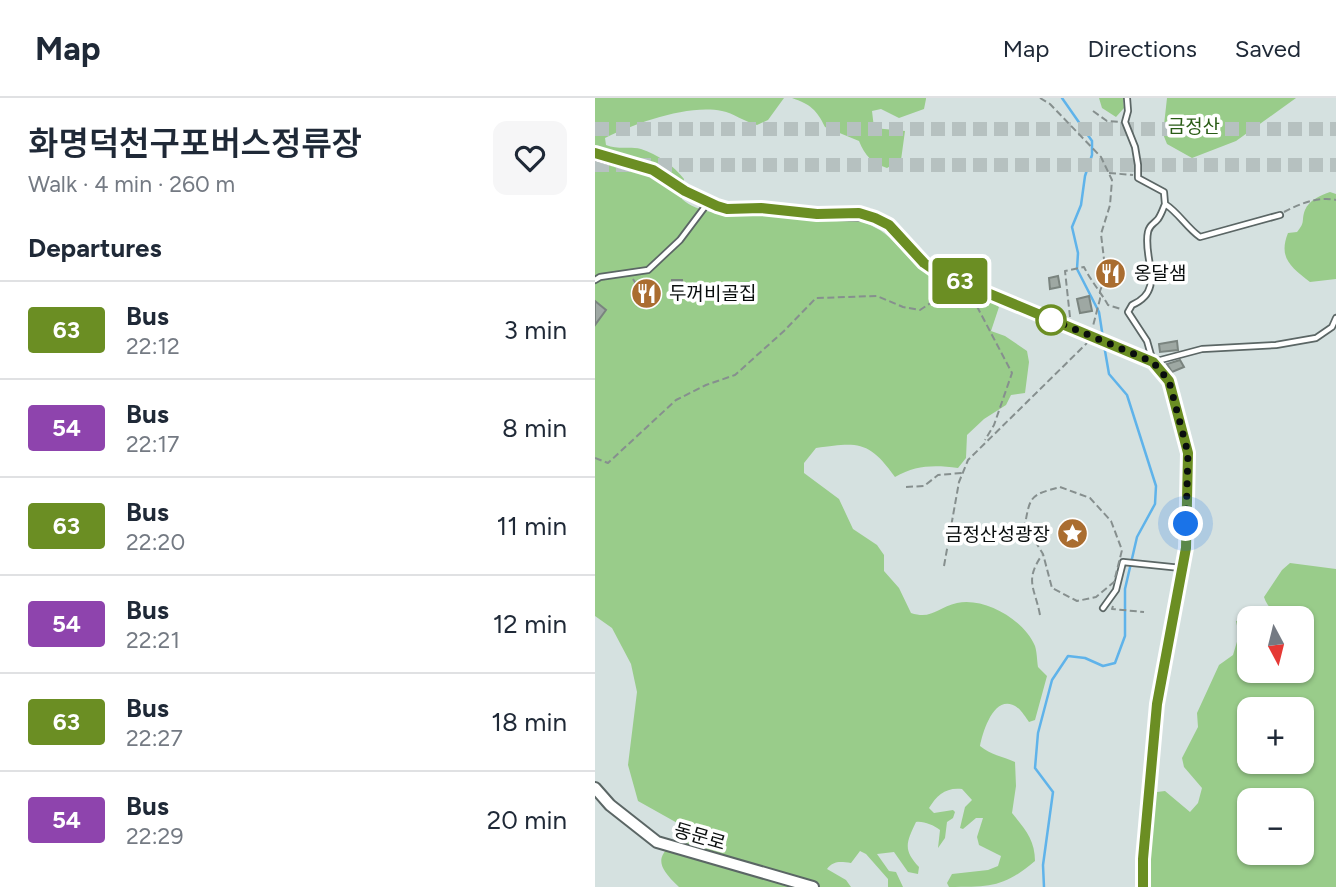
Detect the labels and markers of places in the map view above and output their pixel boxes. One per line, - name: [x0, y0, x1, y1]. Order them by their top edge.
- restaurant icon: 옹달샘: [1094, 256, 1128, 290]
- place label: 옹달샘: [1134, 262, 1186, 285]
- restaurant icon: 두꺼비골집: [629, 276, 663, 310]
- place label: 두꺼비골집: [669, 282, 756, 305]
- unlabelled marker: [1036, 305, 1066, 335]
- place icon: 금정산성광장: [1056, 517, 1090, 551]
- place label: 금정산성광장: [945, 523, 1050, 546]

